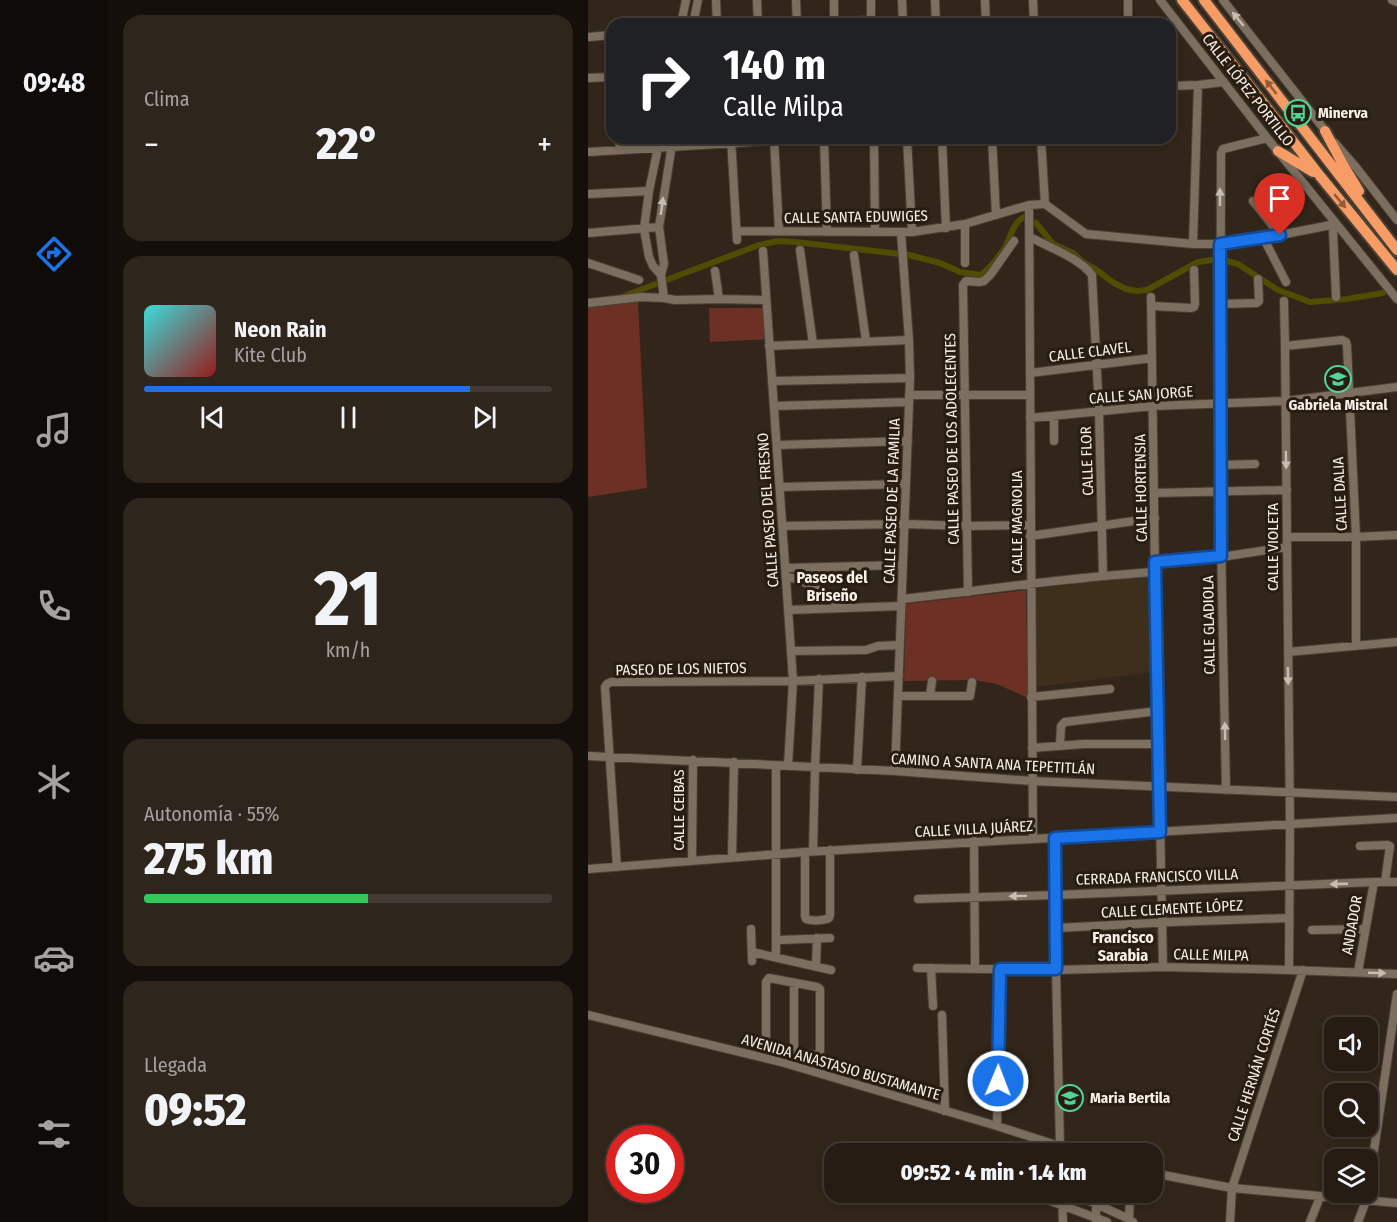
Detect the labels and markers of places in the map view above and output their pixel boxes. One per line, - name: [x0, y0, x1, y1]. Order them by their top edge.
- bus stop icon: Minerva: [1283, 98, 1313, 128]
- place label: Minerva: [1318, 104, 1368, 122]
- pin: [1254, 173, 1305, 235]
- school or university icon: Gabriela Mistral: [1323, 364, 1353, 394]
- place label: Gabriela Mistral: [1288, 396, 1388, 414]
- school or university icon: Maria Bertila: [1055, 1083, 1085, 1113]
- place label: Maria Bertila: [1090, 1089, 1171, 1107]

